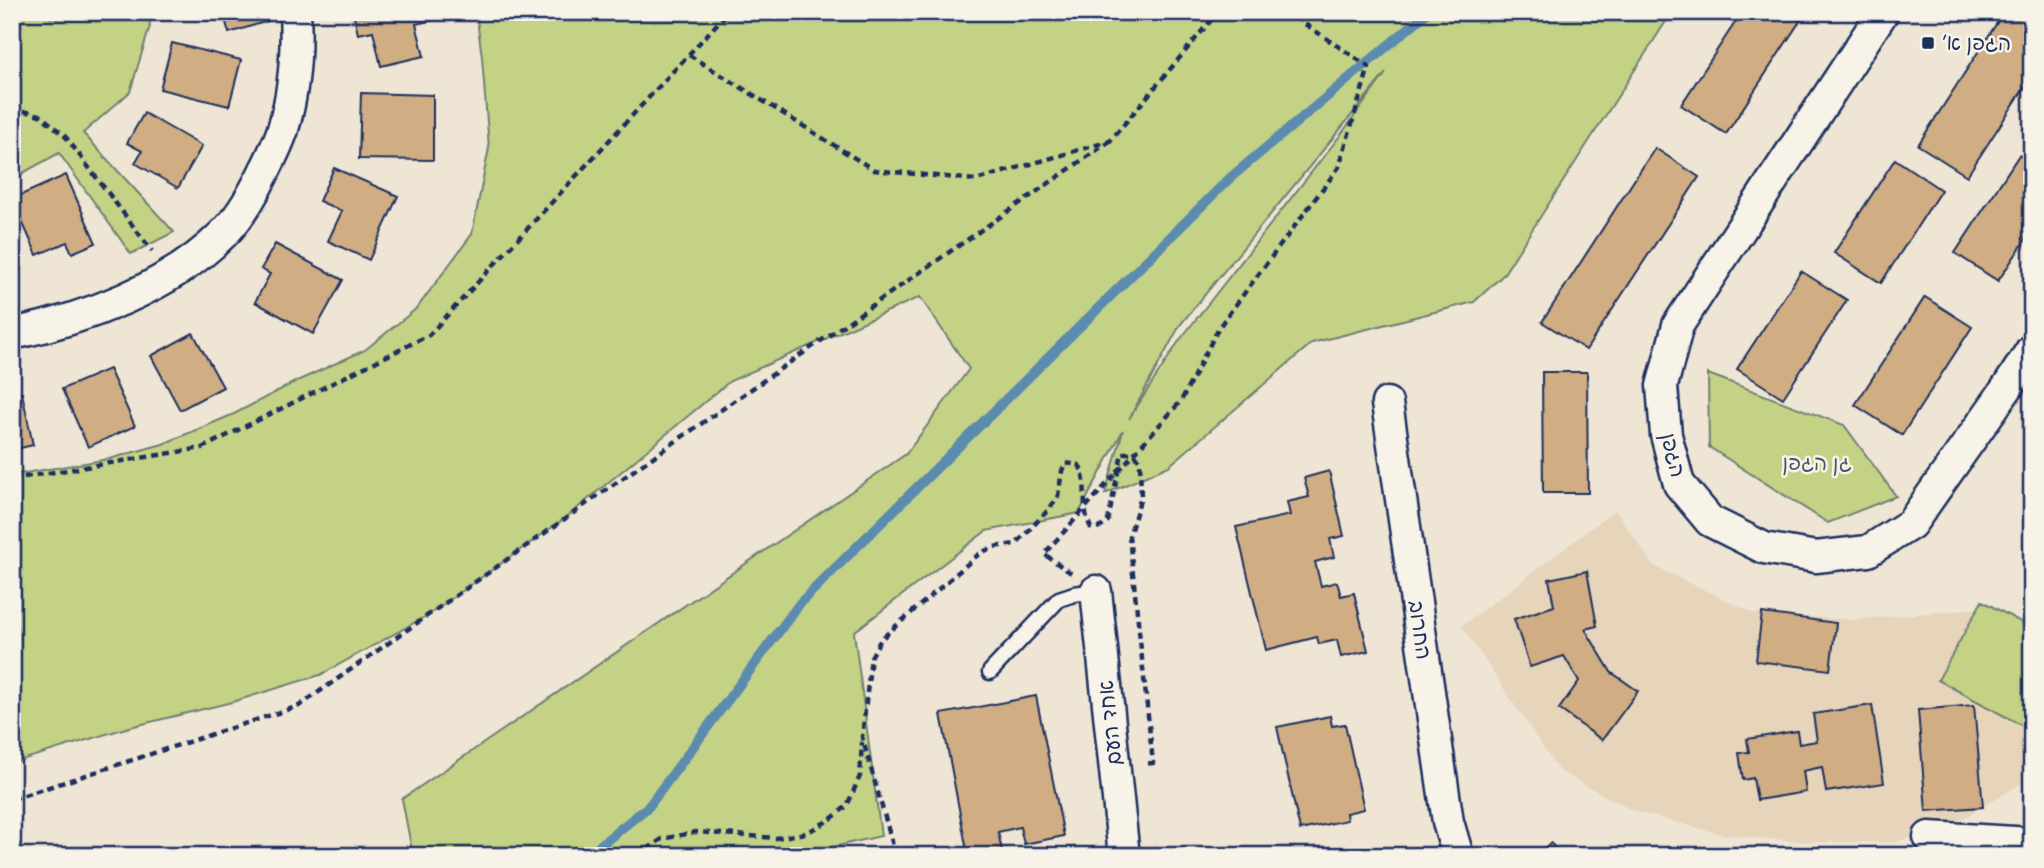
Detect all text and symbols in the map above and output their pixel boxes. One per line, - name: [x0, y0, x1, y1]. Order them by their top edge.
- place label: הגפן א׳: [1942, 24, 2011, 62]
- marker: הגפן א׳: [1920, 35, 1936, 51]
- street label: הגפן: [1649, 429, 1697, 481]
- park label: גן הגפן: [1782, 444, 1852, 482]
- street label: החרוב: [1397, 598, 1443, 662]
- street label: אחד העם: [1087, 679, 1133, 767]

